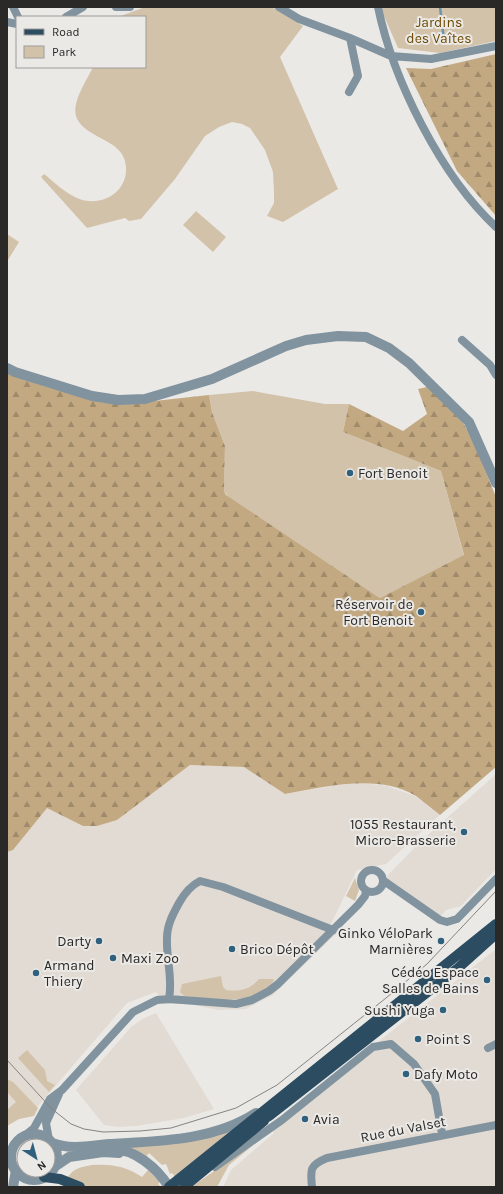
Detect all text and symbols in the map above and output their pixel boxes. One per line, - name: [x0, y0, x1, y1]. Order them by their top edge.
- park label: Jardins des Vaîtes: [406, 14, 472, 47]
- legend: [16, 16, 146, 68]
- text: Road: [52, 25, 80, 39]
- text: Park: [52, 45, 77, 59]
- place label: Fort Benoit: [358, 465, 428, 482]
- marker: Fort Benoit: [345, 468, 355, 478]
- place label: Réservoir de Fort Benoit: [335, 596, 413, 629]
- marker: Réservoir de Fort Benoit: [416, 607, 426, 617]
- place label: 1055 Restaurant, Micro-Brasserie: [350, 816, 456, 849]
- marker: 1055 Restaurant, Micro-Brasserie: [459, 827, 469, 837]
- place label: Ginko VéloPark Marnières: [338, 925, 433, 958]
- place label: Darty: [57, 933, 91, 950]
- marker: Darty: [94, 936, 104, 946]
- marker: Ginko VéloPark Marnières: [436, 936, 446, 946]
- place label: Brico Dépôt: [240, 941, 314, 958]
- marker: Brico Dépôt: [227, 944, 237, 954]
- place label: Maxi Zoo: [121, 950, 179, 967]
- marker: Maxi Zoo: [108, 953, 118, 963]
- place label: Armand Thiery: [44, 957, 95, 990]
- place label: Cédéo Espace Salles de Bains: [382, 964, 479, 997]
- marker: Armand Thiery: [31, 968, 41, 978]
- marker: Cédéo Espace Salles de Bains: [482, 975, 492, 985]
- place label: Sushi Yuga: [364, 1002, 435, 1019]
- marker: Sushi Yuga: [438, 1005, 448, 1015]
- place label: Point S: [426, 1031, 471, 1048]
- marker: Point S: [413, 1034, 423, 1044]
- place label: Dafy Moto: [414, 1066, 478, 1083]
- marker: Dafy Moto: [401, 1069, 411, 1079]
- place label: Avia: [313, 1111, 340, 1128]
- street label: Rue du Valset: [359, 1113, 447, 1146]
- marker: Avia: [300, 1114, 310, 1124]
- north arrow: [16, 1138, 56, 1178]
- text: N: [35, 1158, 49, 1173]

